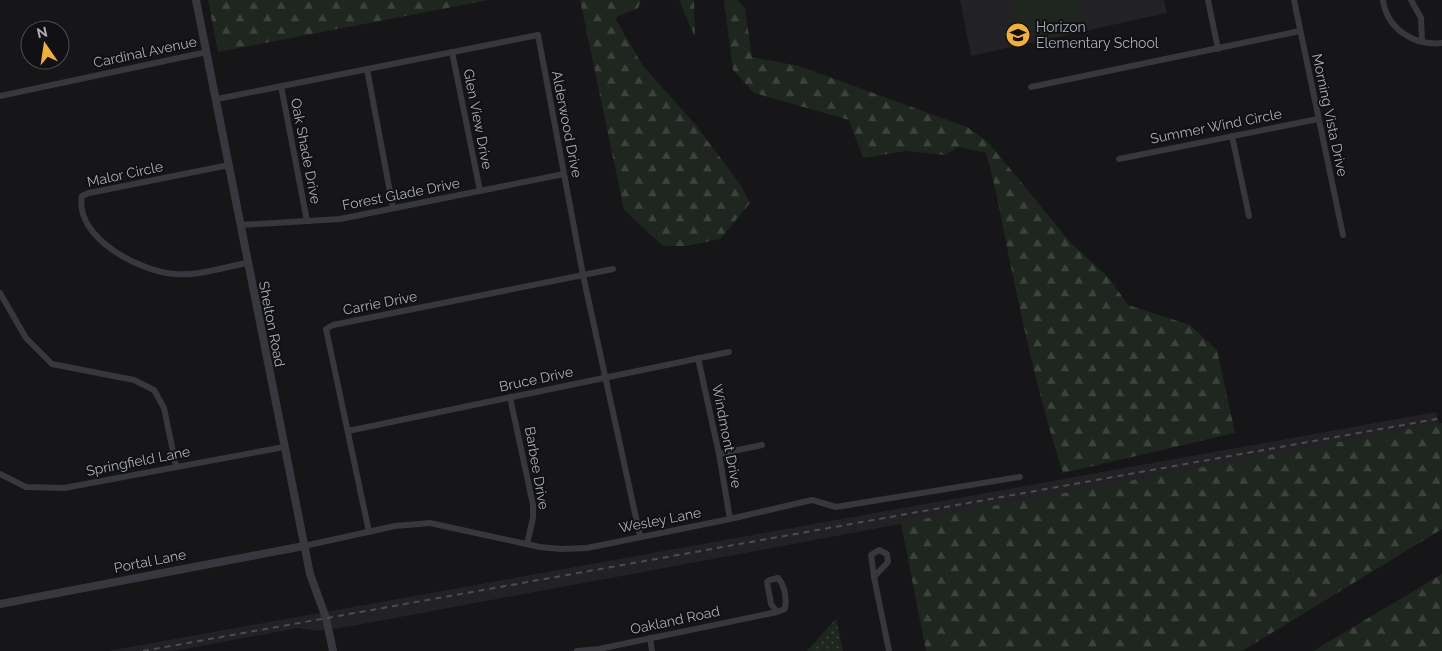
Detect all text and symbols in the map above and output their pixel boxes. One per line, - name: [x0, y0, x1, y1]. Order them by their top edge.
- place label: Horizon Elementary School: [1036, 19, 1159, 51]
- north arrow: [20, 20, 70, 70]
- school or university icon: Horizon Elementary School: [1005, 22, 1031, 48]
- text: N: [35, 23, 49, 41]
- street label: Cardinal Avenue: [92, 33, 198, 71]
- street label: Morning Vista Drive: [1309, 52, 1351, 178]
- street label: Glen View Drive: [460, 67, 496, 171]
- street label: Alderwood Drive: [549, 69, 585, 179]
- street label: Oak Shade Drive: [288, 97, 324, 205]
- street label: Summer Wind Circle: [1149, 105, 1283, 147]
- street label: Malor Circle: [86, 158, 164, 190]
- street label: Forest Glade Drive: [341, 175, 461, 213]
- street label: Shelton Road: [256, 280, 288, 368]
- street label: Carrie Drive: [342, 288, 418, 318]
- street label: Bruce Drive: [497, 363, 575, 395]
- street label: Windmont Drive: [709, 383, 745, 489]
- street label: Barbee Drive: [522, 425, 552, 511]
- street label: Springfield Lane: [85, 443, 191, 479]
- street label: Wesley Lane: [618, 504, 702, 536]
- street label: Portal Lane: [113, 546, 187, 576]
- street label: Oakland Road: [629, 603, 721, 637]

